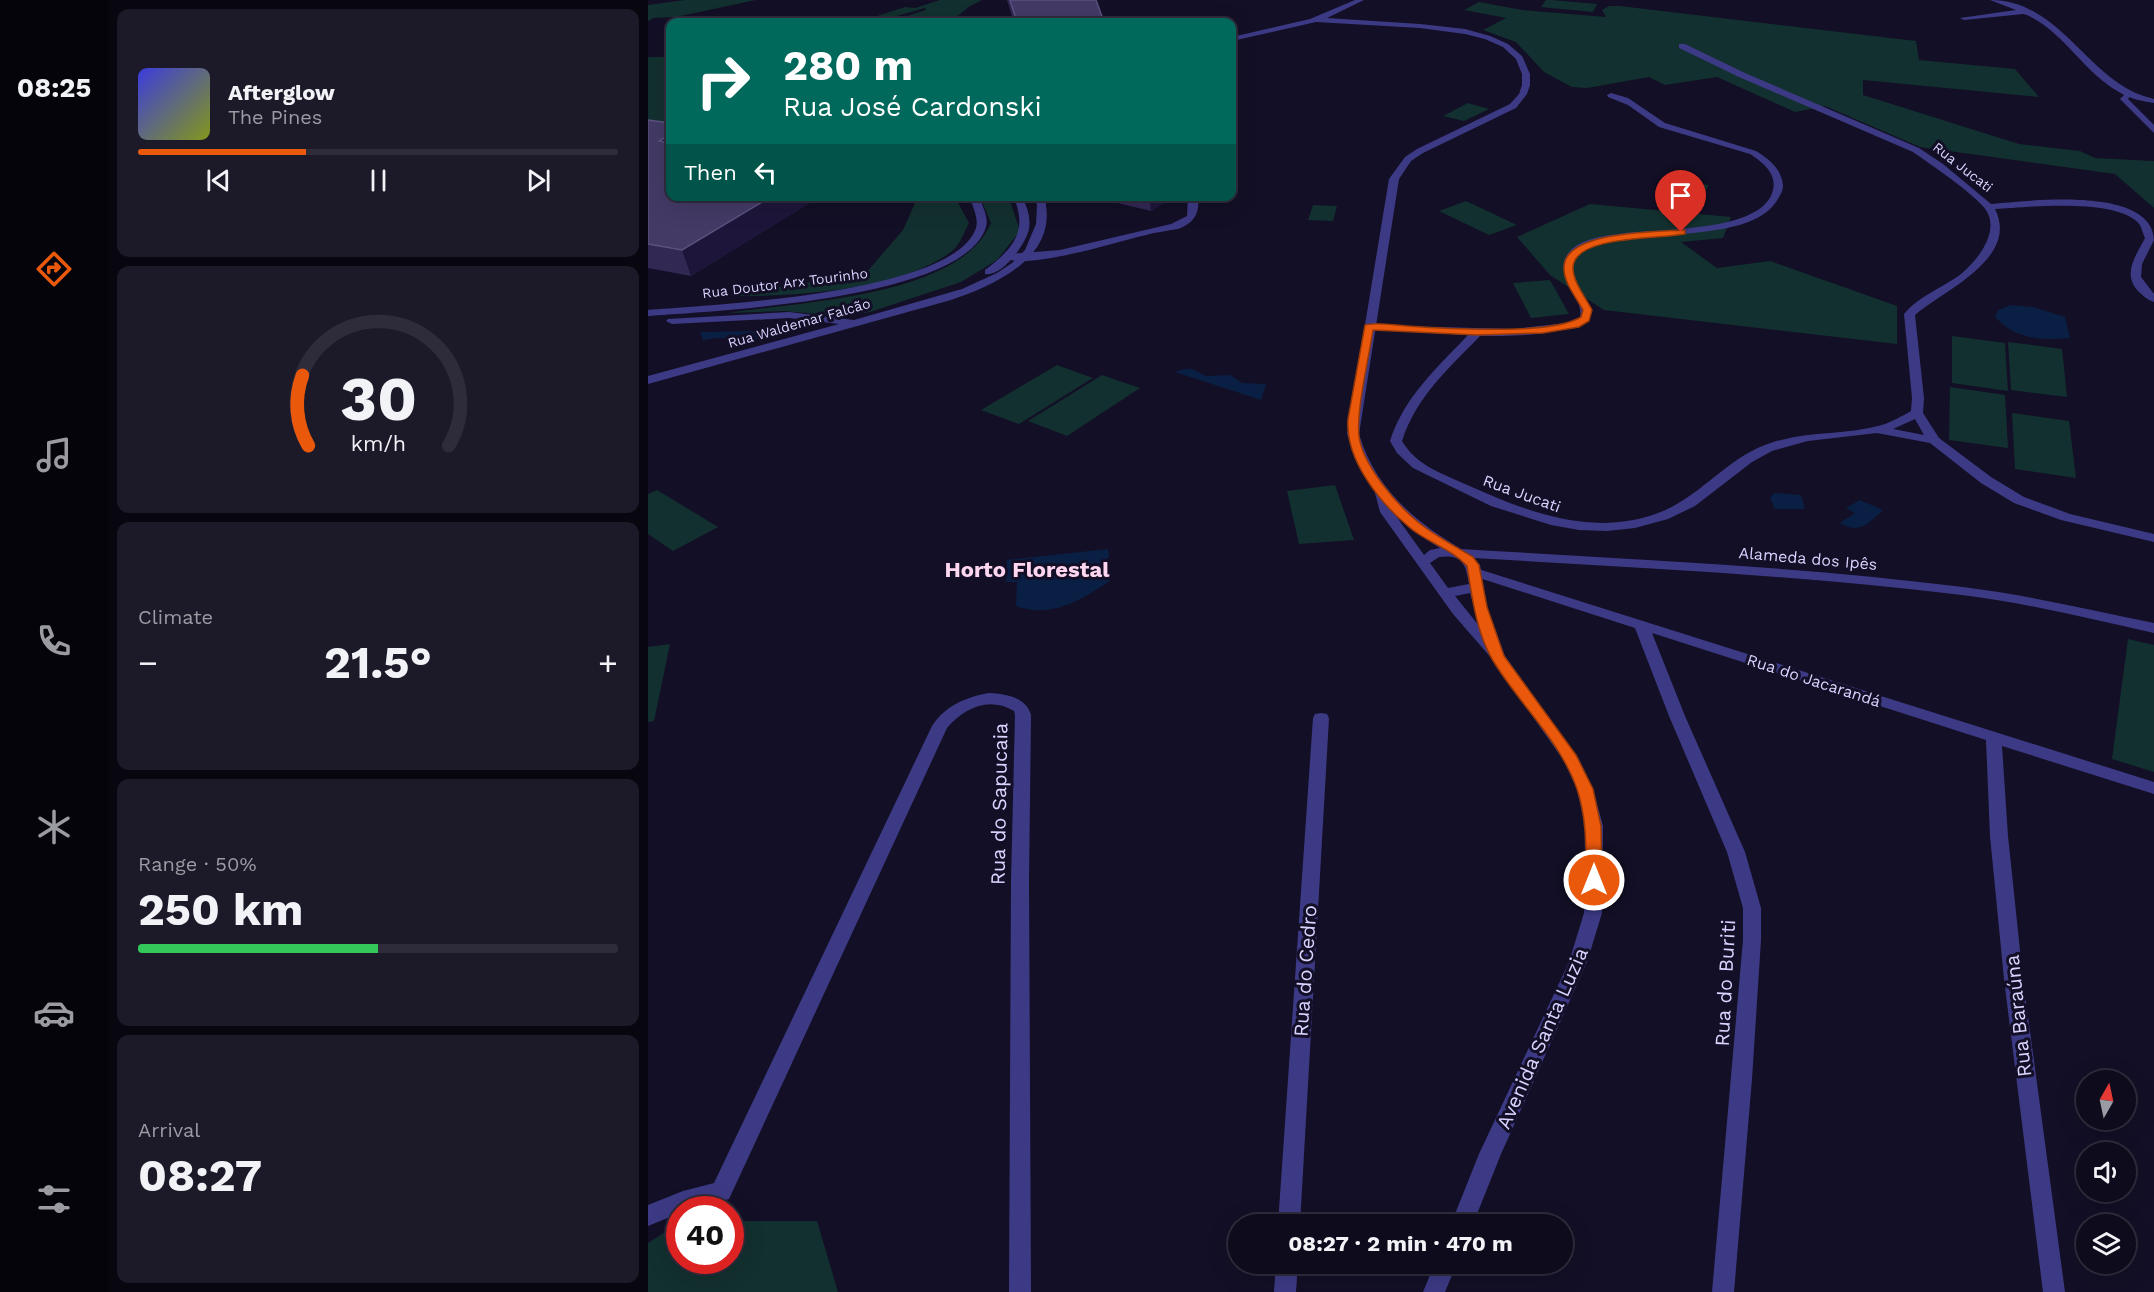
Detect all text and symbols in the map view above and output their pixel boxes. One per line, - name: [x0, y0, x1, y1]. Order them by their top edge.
- text: 280 m: [783, 41, 913, 90]
- icon: right: [684, 42, 762, 120]
- text: 08:25: [17, 72, 91, 104]
- text: Afterglow: [228, 80, 335, 105]
- text: Rua José Cardonski: [783, 91, 1042, 123]
- text: The Pines: [228, 105, 322, 129]
- street label: Rua Jucati: [1930, 139, 1996, 195]
- icon: left: [749, 156, 782, 189]
- text: Then: [684, 160, 737, 185]
- icon: previous: [202, 164, 235, 197]
- icon: pause: [362, 164, 395, 197]
- icon: next: [522, 164, 555, 197]
- pin: [1655, 170, 1706, 232]
- icon: arrive: [1664, 179, 1697, 212]
- icon: directions: [33, 248, 75, 290]
- street label: Rua Doutor Arx Tourinho: [701, 265, 869, 301]
- street label: Rua Waldemar Falcão: [726, 295, 872, 351]
- text: 30: [339, 363, 417, 436]
- text: km/h: [350, 432, 406, 457]
- icon: music: [33, 434, 75, 476]
- street label: Rua Jucati: [1480, 471, 1563, 516]
- street label: Alameda dos Ipês: [1738, 543, 1878, 574]
- district label: Horto Florestal: [944, 557, 1110, 582]
- text: Climate: [138, 605, 213, 629]
- icon: phone: [33, 620, 75, 662]
- text: 21.5°: [324, 636, 432, 689]
- text: −: [138, 643, 158, 682]
- text: +: [598, 643, 618, 682]
- street label: Rua do Jacarandá: [1745, 650, 1883, 711]
- street label: Rua do Sapucaia: [986, 723, 1012, 885]
- icon: climate: [33, 806, 75, 848]
- position arrow: [1562, 848, 1626, 912]
- text: Range · 50%: [138, 852, 257, 876]
- text: 250 km: [138, 883, 303, 936]
- street label: Rua do Cedro: [1288, 904, 1322, 1038]
- street label: Rua do Buriti: [1710, 919, 1740, 1047]
- street label: Avenida Santa Luzia: [1491, 944, 1593, 1132]
- street label: Rua Baraúna: [2000, 954, 2036, 1078]
- icon: car: [33, 992, 75, 1034]
- north arrow: [2076, 1070, 2136, 1130]
- map controls: [2076, 1070, 2136, 1274]
- text: Arrival: [138, 1118, 200, 1142]
- button: sound: [2076, 1142, 2136, 1202]
- text: 08:27: [138, 1149, 262, 1202]
- icon: filters: [33, 1178, 75, 1220]
- speed limit sign: 40: [666, 1196, 744, 1274]
- button: layers: [2076, 1214, 2136, 1274]
- text: 08:27 · 2 min · 470 m: [1288, 1231, 1513, 1256]

